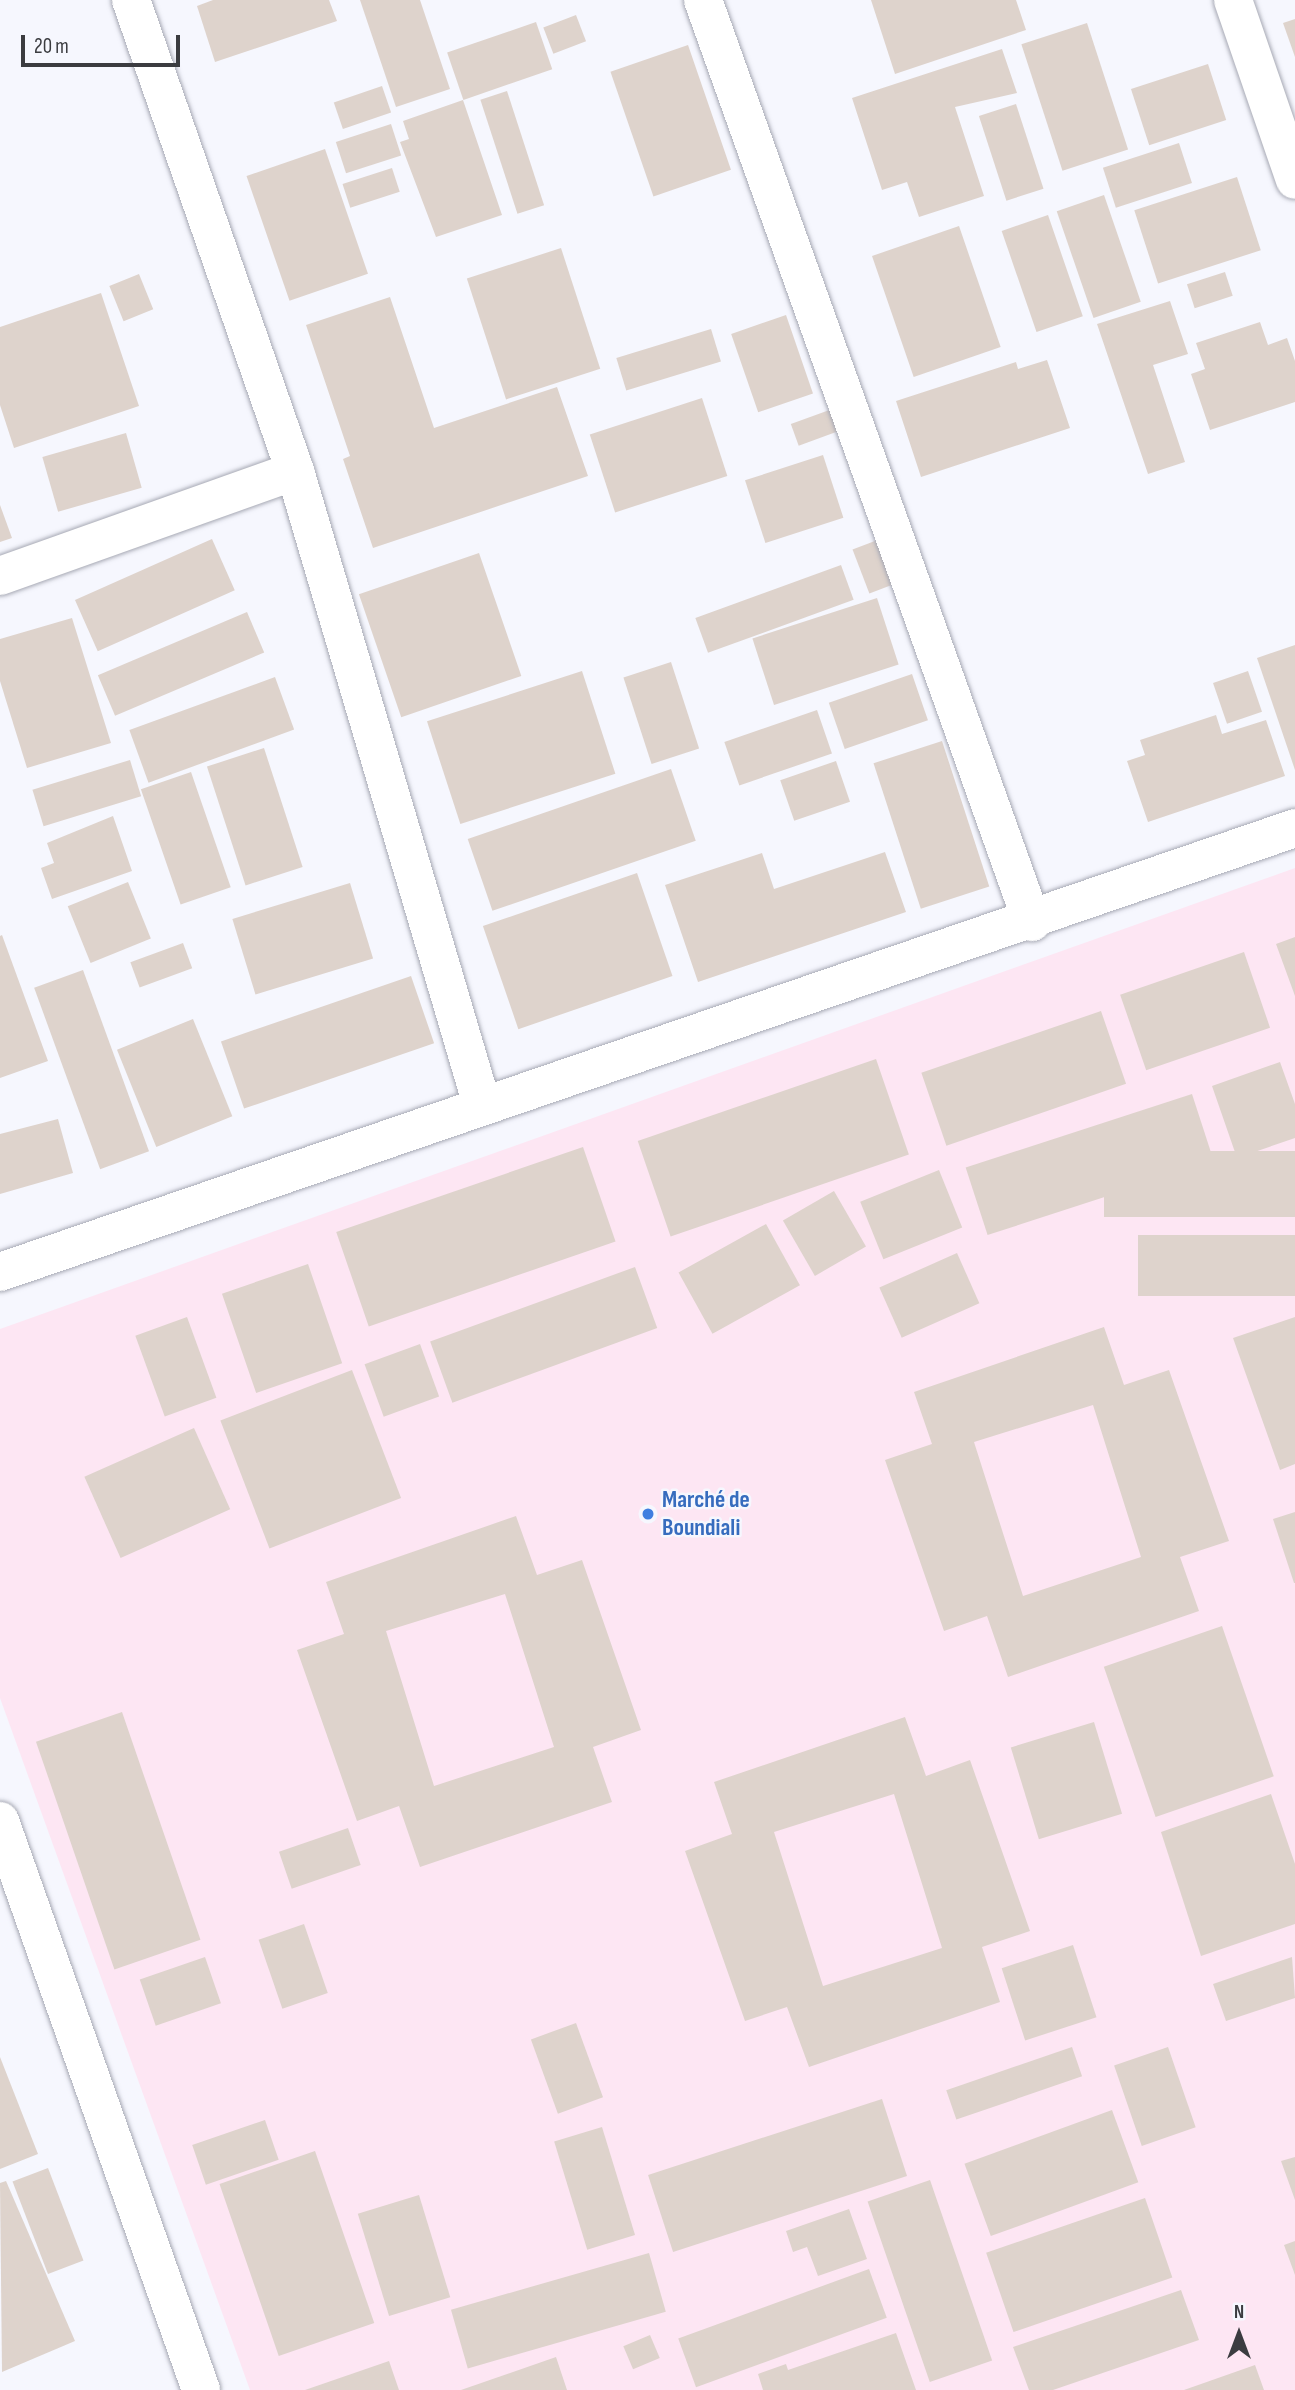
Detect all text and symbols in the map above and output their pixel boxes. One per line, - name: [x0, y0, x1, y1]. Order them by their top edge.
- scale bar: [24, 21, 184, 65]
- text: 20 m: [34, 34, 69, 59]
- place label: Marché de Boundiali: [662, 1486, 750, 1542]
- marker: Marché de Boundiali: [640, 1506, 656, 1522]
- north arrow: [1204, 2299, 1274, 2369]
- text: N: [1234, 2301, 1244, 2324]

